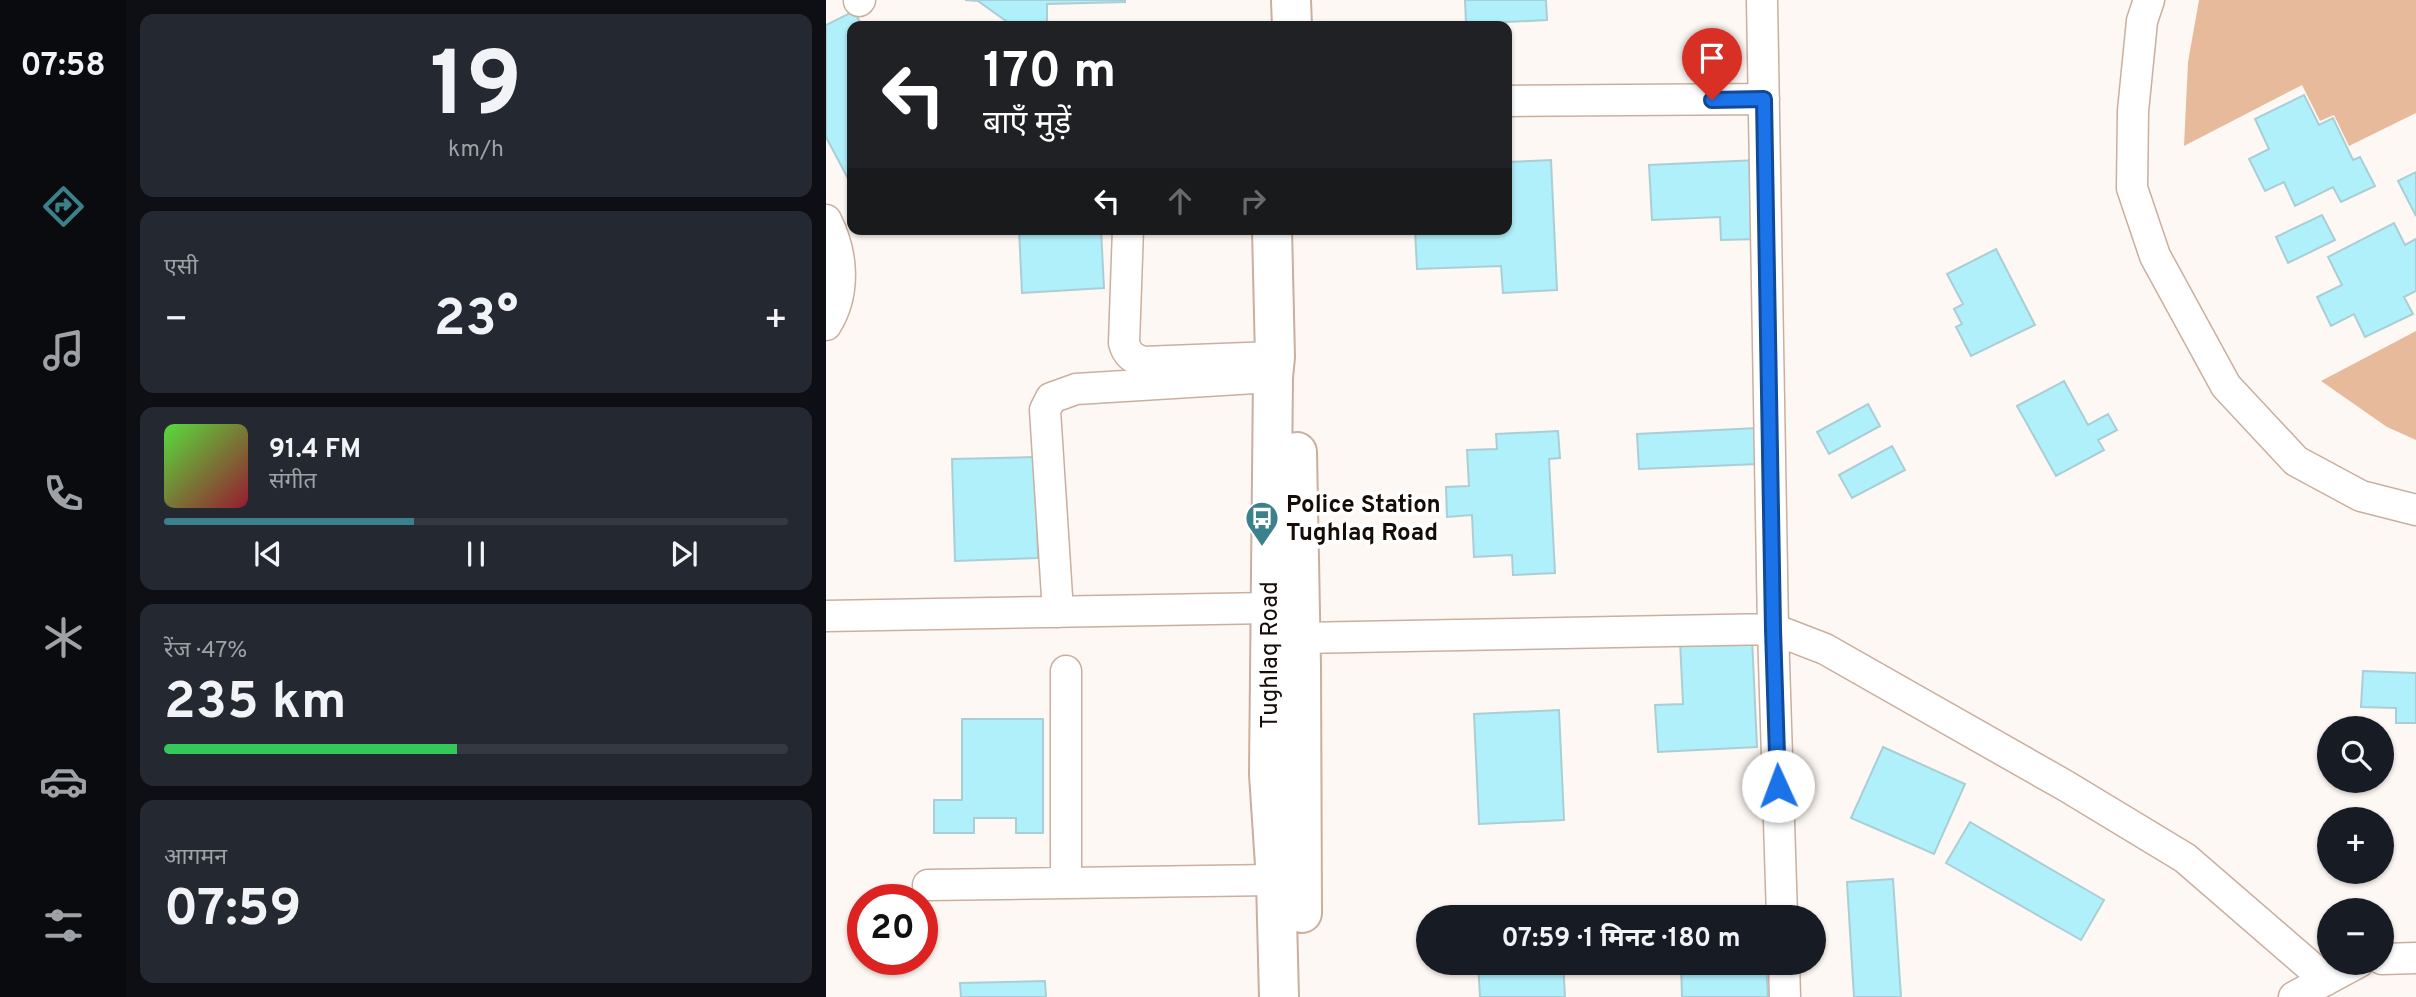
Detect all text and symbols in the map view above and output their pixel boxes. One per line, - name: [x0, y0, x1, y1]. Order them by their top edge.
- pin: [1682, 28, 1742, 100]
- text: 19: [430, 33, 522, 148]
- icon: arrive: [1693, 39, 1731, 77]
- text: 170 m: [983, 43, 1116, 105]
- text: 07:58: [20, 47, 106, 87]
- icon: left: [868, 49, 959, 140]
- text: बाएँ मुड़ें: [983, 105, 1071, 145]
- text: km/h: [448, 136, 504, 165]
- icon: directions: [39, 182, 88, 231]
- icon: left: [1088, 182, 1126, 220]
- icon: ahead: [1161, 182, 1199, 220]
- icon: right: [1234, 182, 1272, 220]
- text: एसी: [164, 254, 198, 283]
- text: 23°: [434, 288, 518, 354]
- text: −: [164, 297, 189, 346]
- text: +: [763, 297, 788, 346]
- icon: music: [39, 326, 88, 375]
- text: 91.4 FM: [269, 434, 361, 467]
- text: संगीत: [269, 468, 317, 497]
- icon: phone: [39, 469, 88, 518]
- place label: Police Station Tughlaq Road: [1286, 491, 1441, 549]
- bus stop icon: Police Station Tughlaq Road: [1243, 499, 1281, 548]
- icon: previous: [249, 535, 287, 573]
- icon: pause: [457, 535, 495, 573]
- icon: next: [665, 535, 703, 573]
- street label: Tughlaq Road: [1256, 581, 1286, 729]
- icon: climate: [39, 613, 88, 662]
- text: रेंज · 47%: [164, 637, 247, 666]
- text: 235 km: [164, 671, 346, 737]
- map controls: [2317, 716, 2394, 975]
- button: search: [2317, 716, 2394, 793]
- position arrow: [1741, 749, 1815, 823]
- icon: car: [39, 757, 88, 806]
- button: +: [2317, 807, 2394, 884]
- text: आगमन: [164, 844, 227, 873]
- text: 07:59: [164, 878, 302, 944]
- speed limit sign: 20: [847, 884, 938, 975]
- button: −: [2317, 898, 2394, 975]
- icon: filters: [39, 901, 88, 950]
- text: 07:59 · 1 मिनट · 180 m: [1502, 923, 1740, 956]

